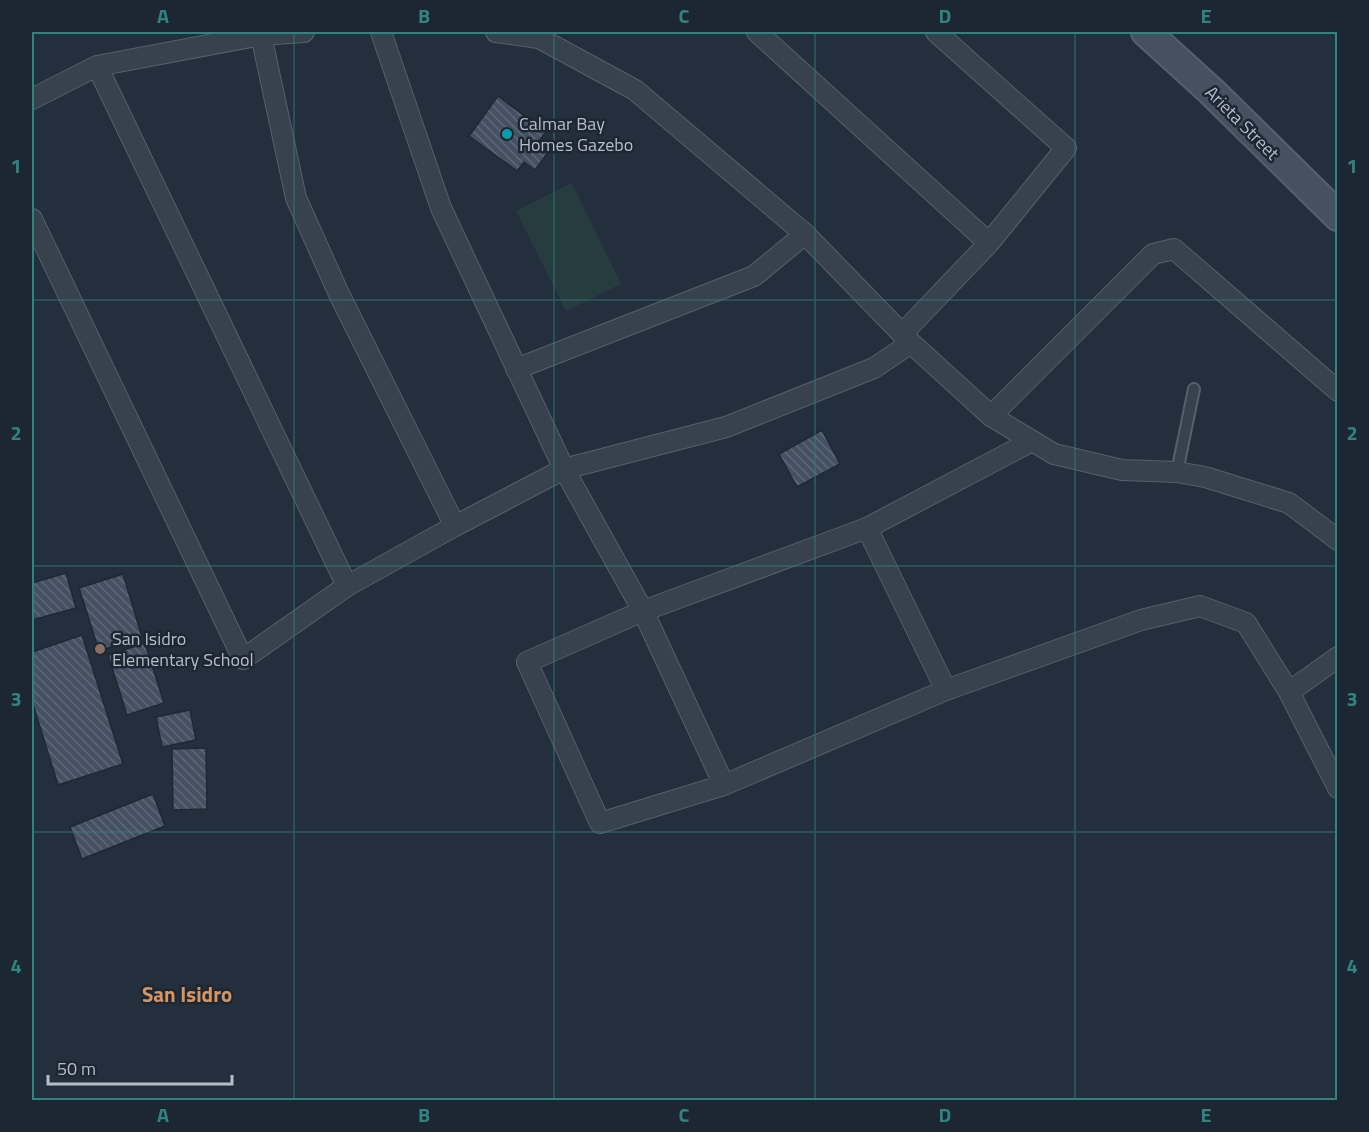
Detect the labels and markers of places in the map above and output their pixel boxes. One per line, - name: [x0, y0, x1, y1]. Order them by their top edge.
- place label: Calmar Bay Homes Gazebo: [519, 110, 633, 158]
- marker: Calmar Bay Homes Gazebo: [500, 127, 514, 141]
- place label: San Isidro Elementary School: [112, 625, 254, 673]
- marker: San Isidro Elementary School: [93, 642, 107, 656]

